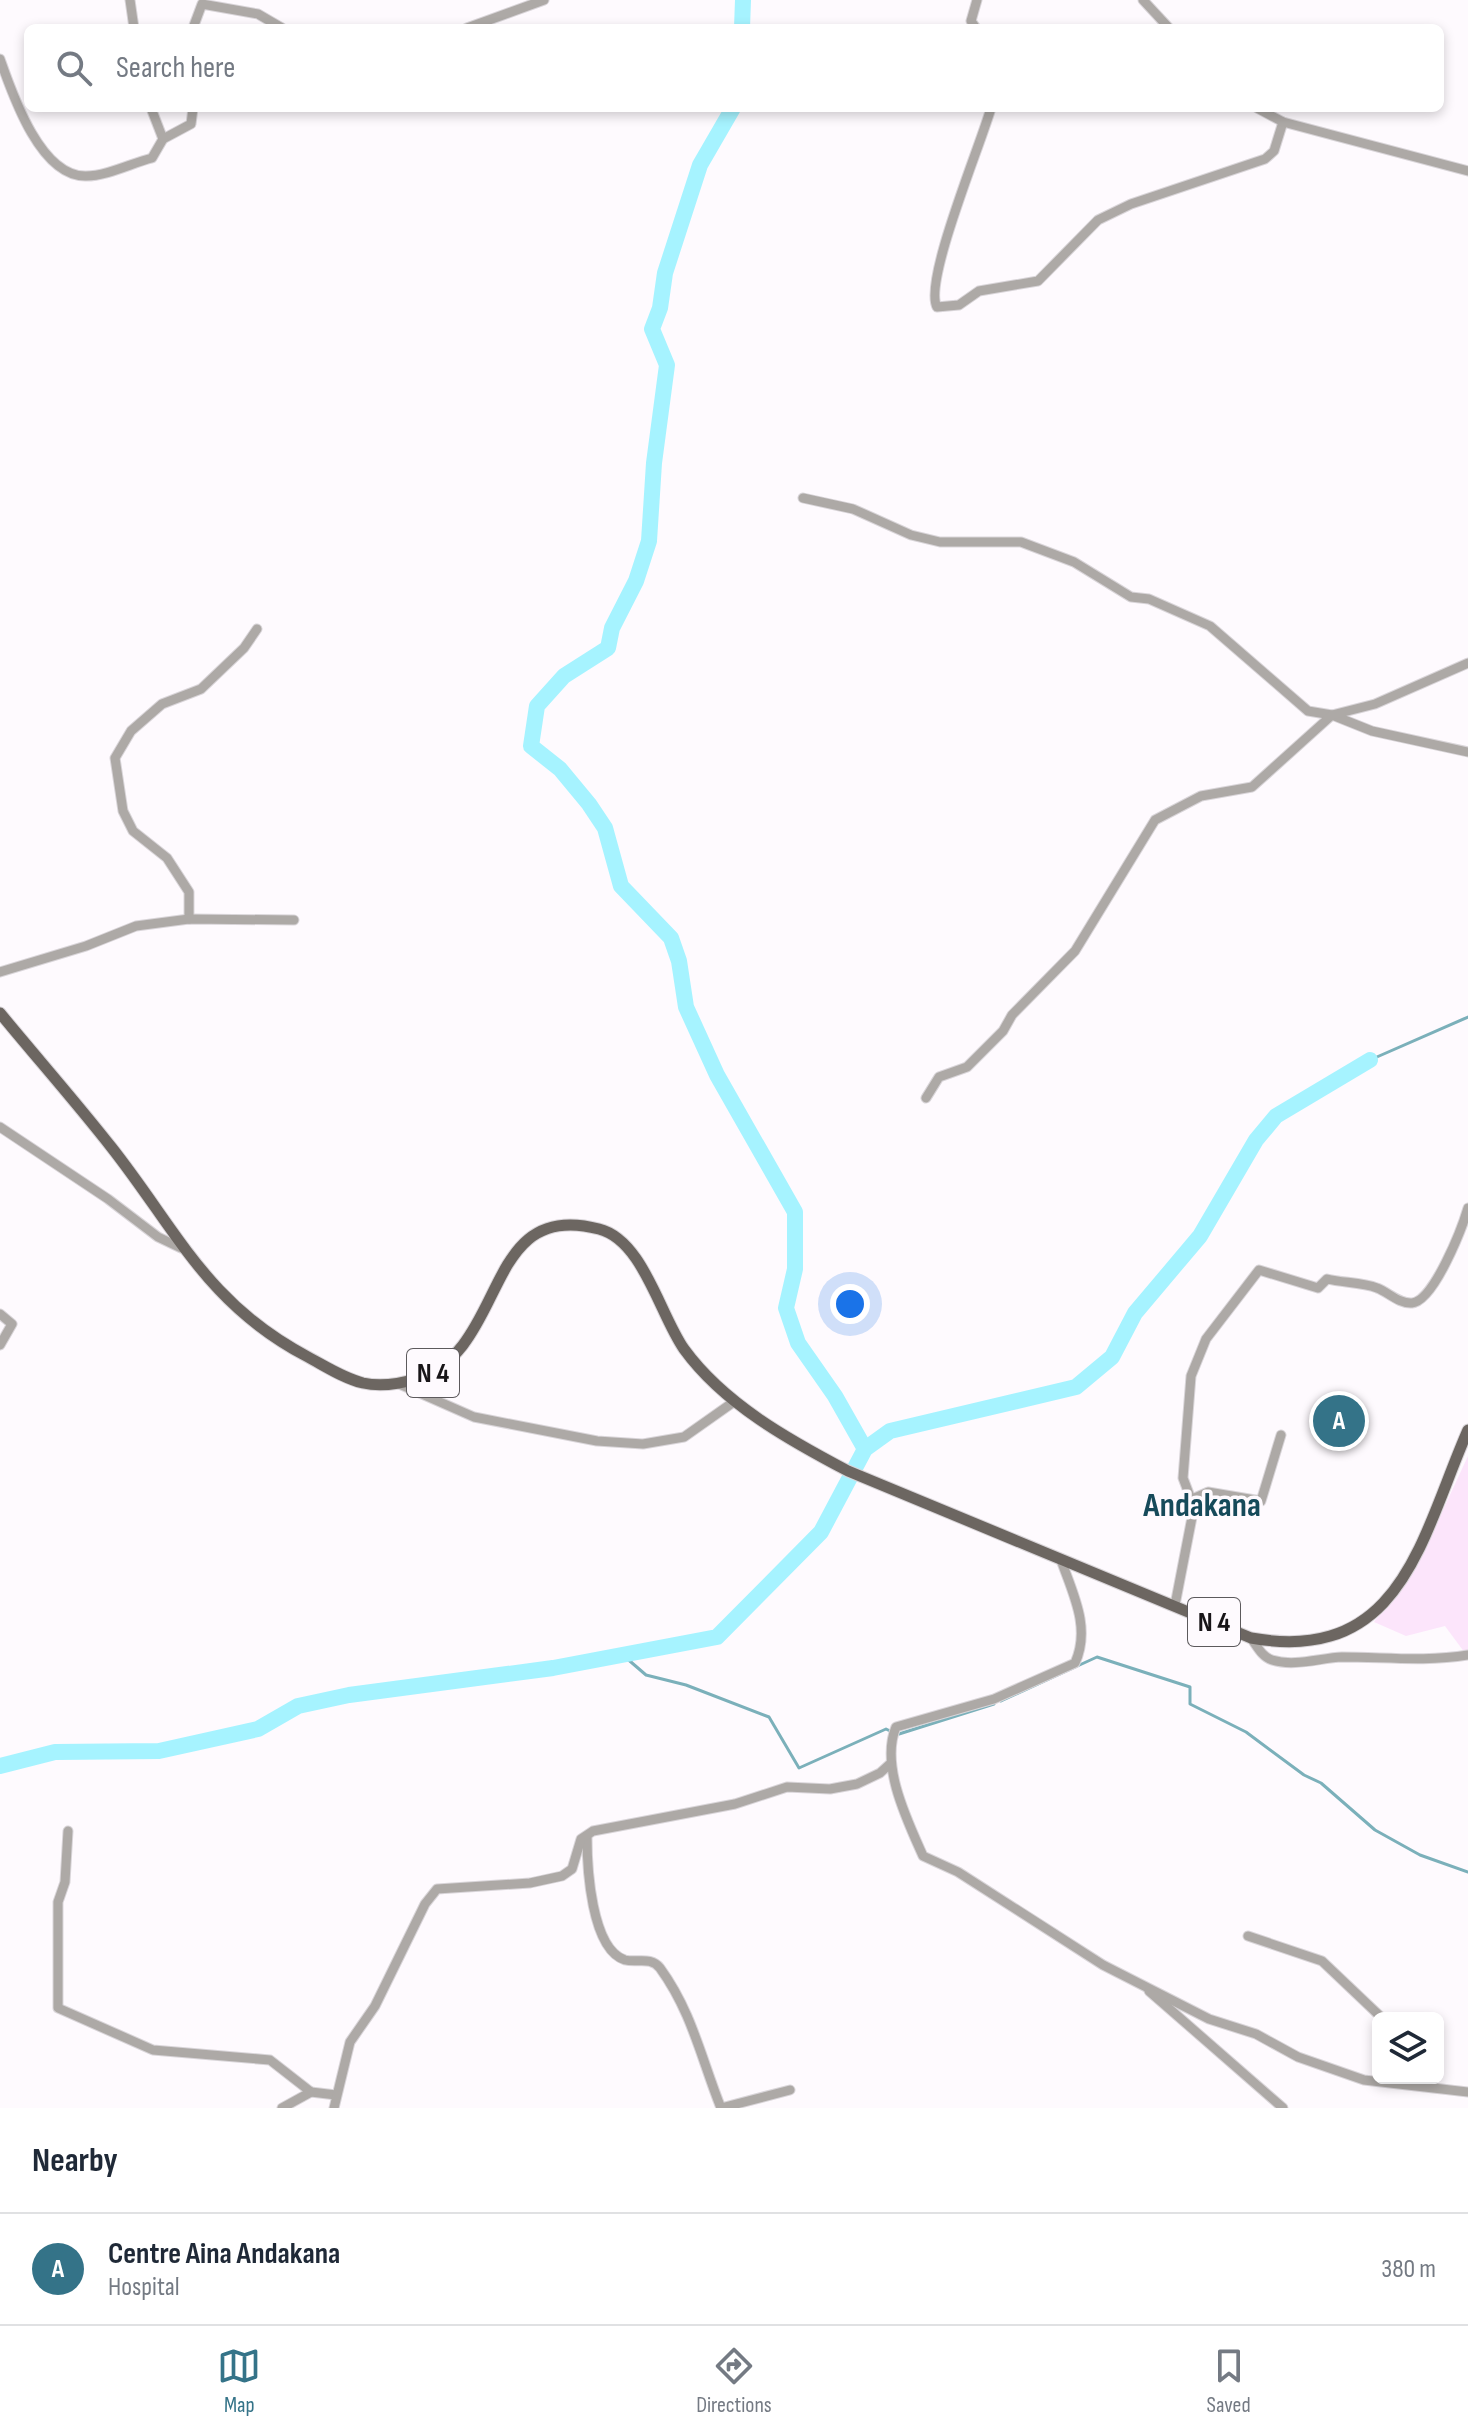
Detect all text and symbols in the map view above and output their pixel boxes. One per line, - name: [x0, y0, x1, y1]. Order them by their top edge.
- search box: [24, 24, 1444, 112]
- icon: search: [52, 46, 96, 90]
- text: Search here: [116, 50, 235, 86]
- your location: [830, 1284, 870, 1324]
- road number: N 4: [407, 1349, 459, 1397]
- pin: A: [1313, 1391, 1365, 1451]
- district label: Andakana: [1142, 1485, 1261, 1526]
- road number: N 4: [1188, 1598, 1240, 1646]
- map controls: [1372, 2012, 1444, 2084]
- button: layers: [1372, 2012, 1444, 2084]
- text: Nearby: [32, 2140, 118, 2181]
- text: Centre Aina Andakana: [108, 2236, 340, 2272]
- text: A: [52, 2254, 64, 2285]
- text: 380 m: [1381, 2254, 1436, 2285]
- text: Hospital: [108, 2272, 180, 2303]
- tab: Map: [217, 2344, 261, 2419]
- tab: Directions: [696, 2344, 772, 2419]
- tab: Saved: [1207, 2344, 1251, 2419]

